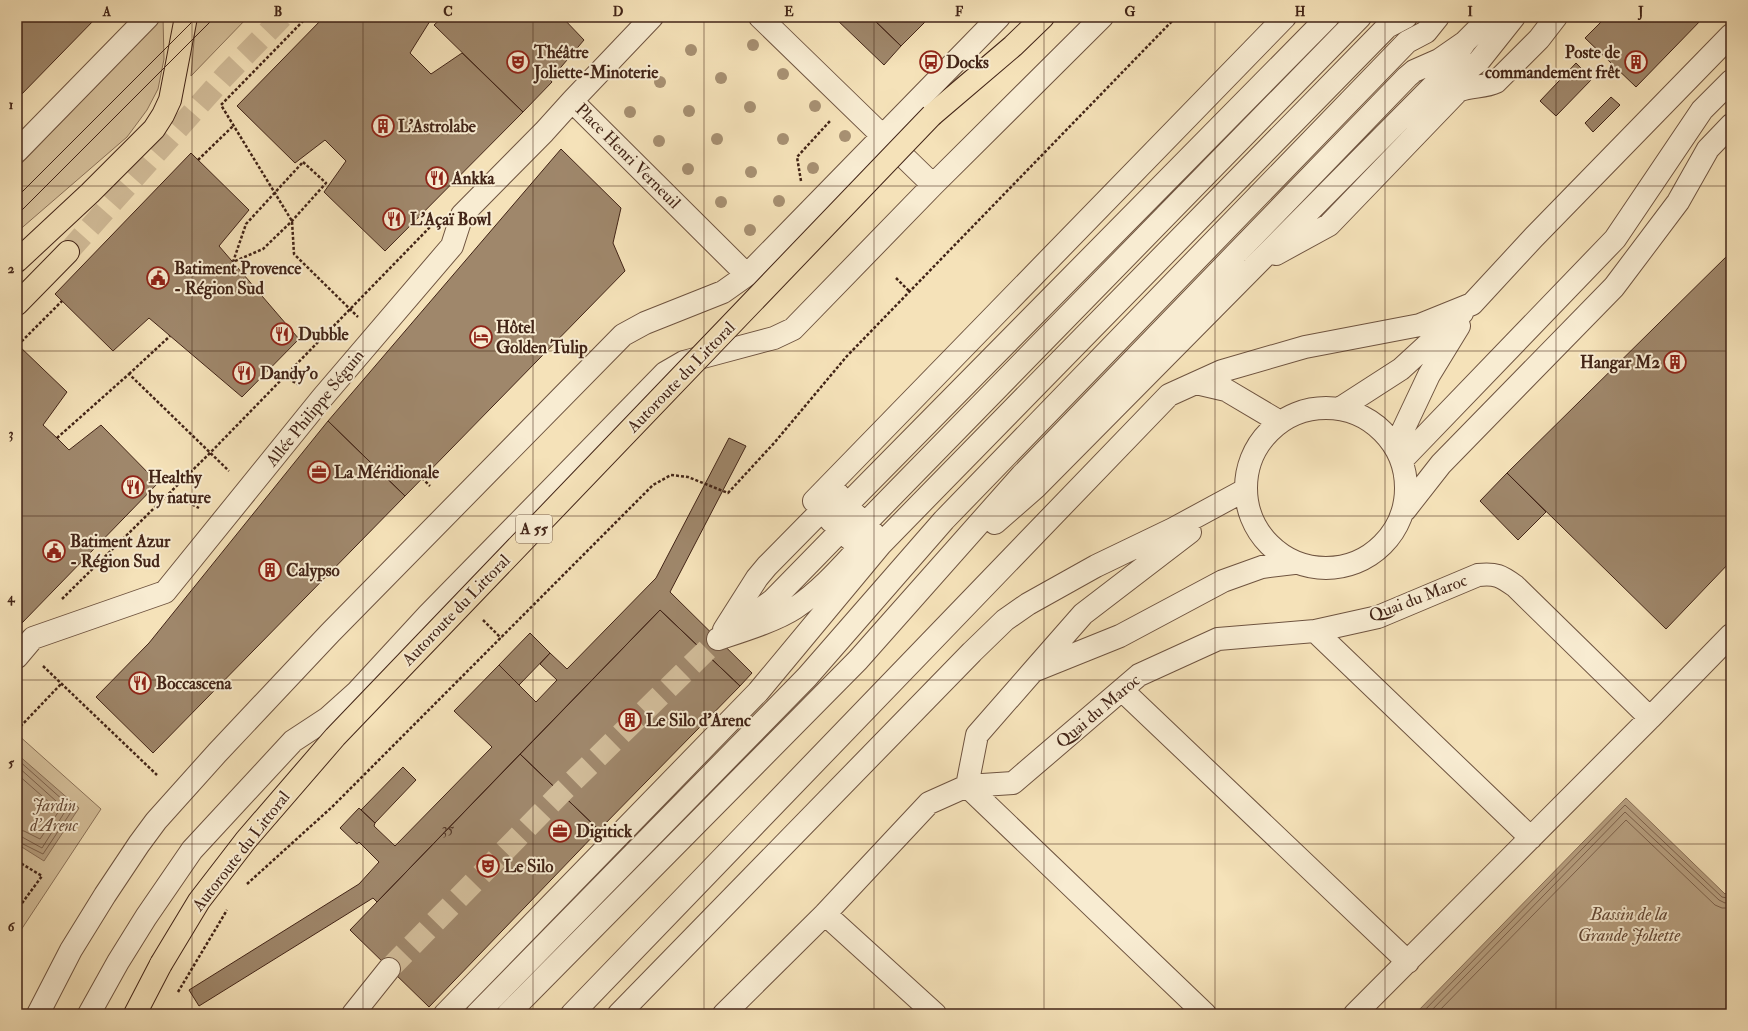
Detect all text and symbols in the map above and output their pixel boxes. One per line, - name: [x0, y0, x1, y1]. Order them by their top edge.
- text: A: [102, 4, 112, 20]
- text: B: [274, 4, 282, 20]
- text: C: [443, 4, 453, 20]
- text: D: [613, 4, 624, 20]
- text: E: [784, 4, 794, 20]
- text: F: [955, 4, 964, 20]
- text: G: [1125, 4, 1136, 20]
- text: H: [1295, 4, 1306, 20]
- text: I: [1467, 4, 1473, 20]
- text: J: [1637, 4, 1644, 21]
- place label: Théâtre Joliette-Minoterie: [533, 42, 659, 84]
- place label: Poste de commandement frêt: [1485, 42, 1621, 83]
- theatre icon: Théâtre Joliette-Minoterie: [505, 49, 531, 75]
- bus stop icon: Docks: [918, 49, 944, 75]
- building icon: Poste de commandement frêt: [1623, 49, 1649, 75]
- place label: Docks: [946, 52, 989, 73]
- text: 1: [9, 97, 14, 113]
- street label: Place Henri Verneuil: [571, 99, 686, 214]
- building icon: L'Astrolabe: [370, 113, 396, 139]
- place label: L'Astrolabe: [398, 116, 477, 137]
- restaurant icon: Ankka: [424, 165, 450, 191]
- place label: Ankka: [451, 168, 496, 189]
- restaurant icon: L'Açaï Bowl: [381, 206, 407, 232]
- place label: L'Açaï Bowl: [410, 209, 492, 230]
- place label: Batiment Provence - Région Sud: [174, 258, 302, 300]
- text: 2: [8, 261, 15, 277]
- public building icon: Batiment Provence - Région Sud: [145, 265, 171, 291]
- street label: Autoroute du Littoral: [622, 316, 740, 438]
- place label: Hôtel Golden Tulip: [496, 317, 588, 359]
- restaurant icon: Dubble: [269, 321, 295, 347]
- place label: Dubble: [298, 324, 349, 345]
- hotel icon: Hôtel Golden Tulip: [468, 324, 494, 350]
- street label: Allée Philippe Séguin: [261, 345, 370, 472]
- building icon: Hangar M2: [1662, 349, 1688, 375]
- place label: Hangar M2: [1580, 352, 1660, 374]
- restaurant icon: Dandy’o: [231, 360, 257, 386]
- place label: Dandy’o: [260, 363, 318, 385]
- text: 3: [9, 426, 14, 442]
- office icon: La Méridionale: [306, 459, 332, 485]
- place label: La Méridionale: [334, 462, 440, 483]
- place label: Healthy by nature: [147, 467, 212, 509]
- restaurant icon: Healthy by nature: [120, 474, 146, 500]
- road number: A 55: [516, 515, 552, 543]
- place label: Batiment Azur - Région Sud: [70, 531, 171, 573]
- public building icon: Batiment Azur - Région Sud: [41, 538, 67, 564]
- street label: Autoroute du Littoral: [397, 549, 515, 671]
- building icon: Calypso: [257, 557, 283, 583]
- place label: Calypso: [286, 560, 340, 582]
- street label: Quai du Maroc: [1366, 570, 1470, 626]
- text: 4: [6, 590, 15, 606]
- restaurant icon: Boccascena: [127, 670, 153, 696]
- street label: Quai du Maroc: [1052, 670, 1145, 752]
- place label: Boccascena: [156, 673, 233, 694]
- building icon: Le Silo d'Arenc: [617, 707, 643, 733]
- place label: Le Silo d'Arenc: [646, 710, 751, 731]
- text: 5: [8, 755, 14, 771]
- street label: Autoroute du Littoral: [187, 786, 295, 916]
- park label: Jardin d’Arenc: [29, 795, 79, 836]
- office icon: Digitick: [547, 818, 573, 844]
- house number: 35: [442, 820, 455, 839]
- place label: Digitick: [576, 821, 633, 843]
- theatre icon: Le Silo: [475, 853, 501, 879]
- place label: Le Silo: [504, 856, 553, 877]
- water label: Bassin de la Grande Joliette: [1578, 903, 1681, 947]
- text: 6: [8, 919, 16, 935]

